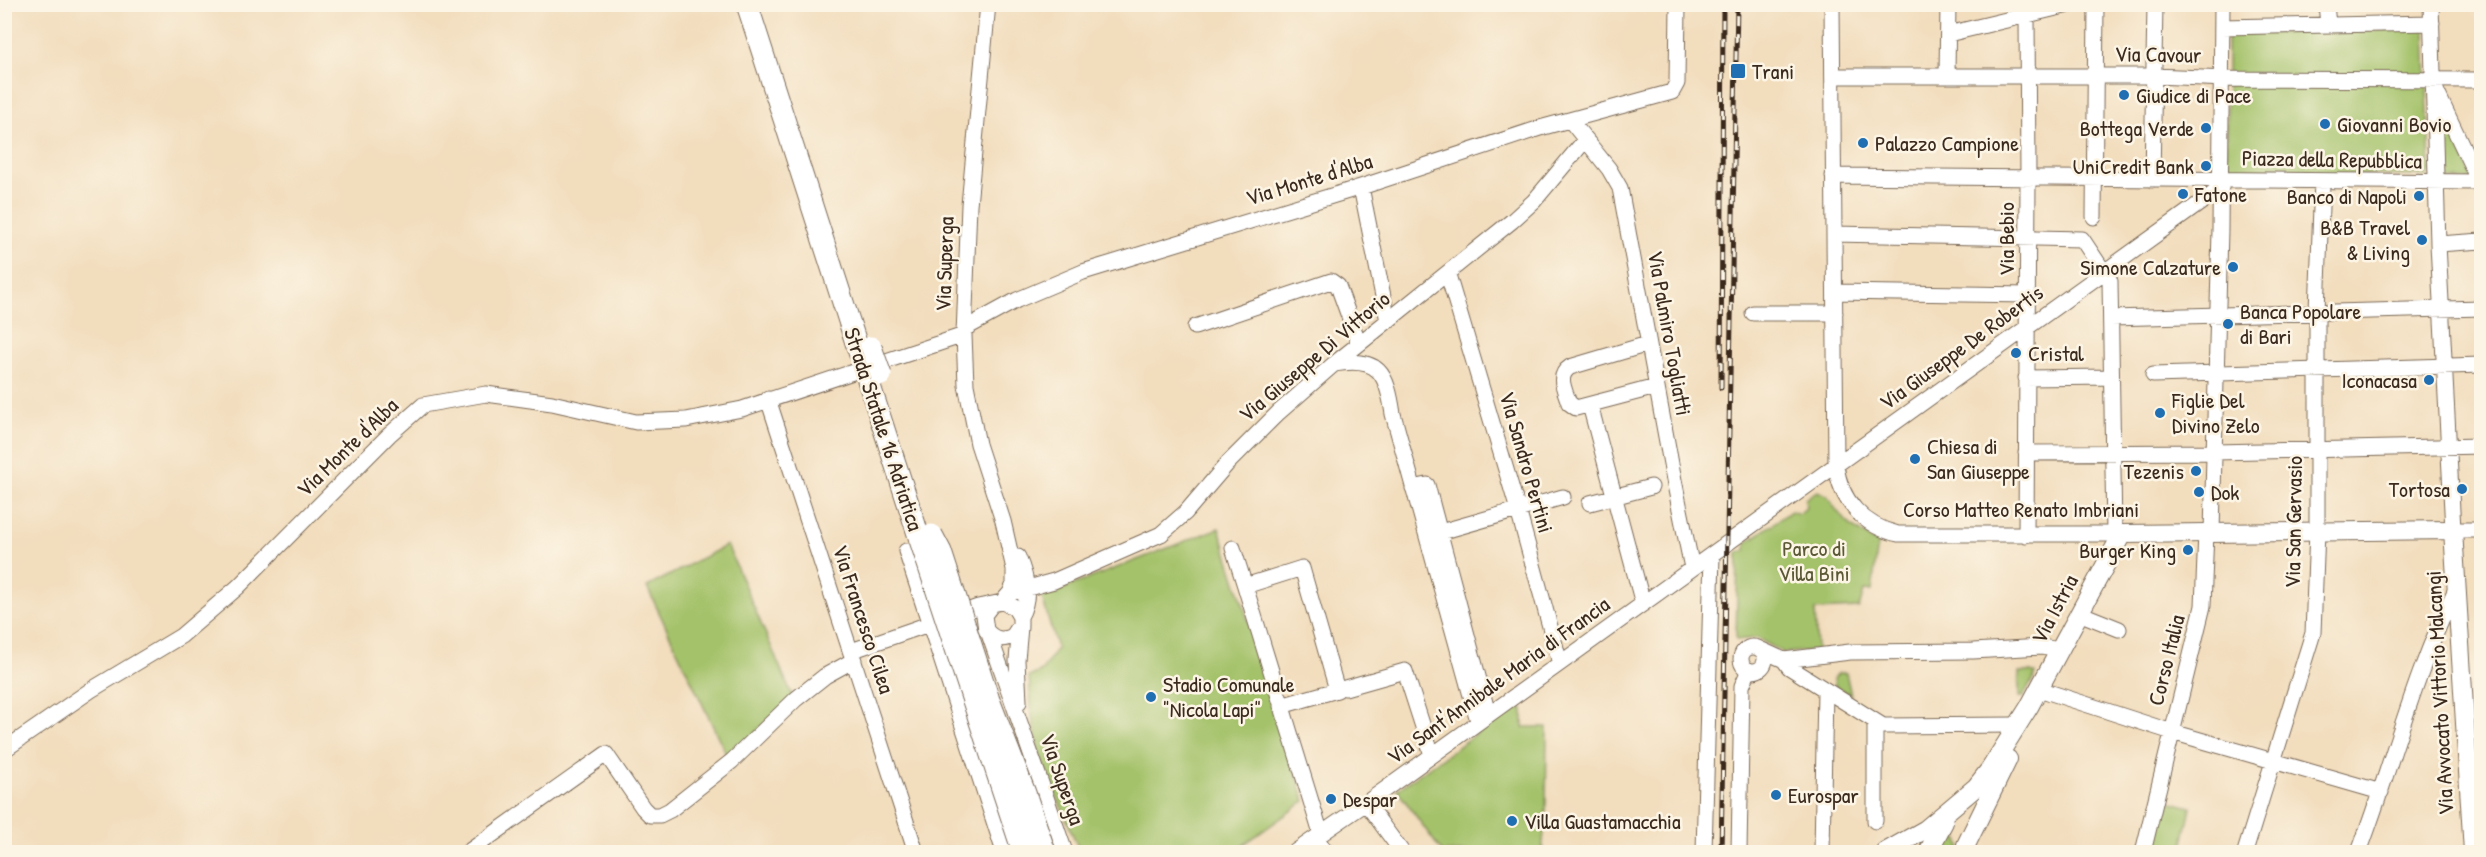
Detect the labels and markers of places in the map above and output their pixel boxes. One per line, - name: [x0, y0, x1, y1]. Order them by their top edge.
- place label: Trani: [1752, 56, 1794, 86]
- marker: Trani: [1729, 62, 1747, 80]
- place label: Giudice di Pace: [2136, 80, 2251, 110]
- marker: Giudice di Pace: [2117, 88, 2131, 102]
- place label: Giovanni Bovio: [2337, 109, 2451, 139]
- place label: Bottega Verde: [2080, 113, 2194, 143]
- marker: Giovanni Bovio: [2318, 117, 2332, 131]
- marker: Bottega Verde: [2199, 121, 2213, 135]
- place label: Palazzo Campione: [1875, 128, 2019, 158]
- marker: Palazzo Campione: [1856, 136, 1870, 150]
- place label: UniCredit Bank: [2073, 151, 2194, 181]
- marker: UniCredit Bank: [2199, 159, 2213, 173]
- place label: Fatone: [2194, 179, 2247, 209]
- place label: Banco di Napoli: [2287, 181, 2407, 211]
- marker: Fatone: [2176, 187, 2190, 201]
- marker: Banco di Napoli: [2412, 189, 2426, 203]
- place label: B&B Travel & Living: [2320, 212, 2410, 267]
- marker: B&B Travel & Living: [2415, 233, 2429, 247]
- place label: Simone Calzature: [2080, 252, 2221, 282]
- marker: Simone Calzature: [2226, 260, 2240, 274]
- place label: Banca Popolare di Bari: [2240, 296, 2362, 351]
- marker: Banca Popolare di Bari: [2221, 317, 2235, 331]
- place label: Cristal: [2028, 338, 2084, 368]
- marker: Cristal: [2009, 346, 2023, 360]
- place label: Iconacasa: [2342, 365, 2417, 395]
- marker: Iconacasa: [2422, 373, 2436, 387]
- place label: Figlie Del Divino Zelo: [2171, 385, 2260, 440]
- marker: Figlie Del Divino Zelo: [2153, 406, 2167, 420]
- place label: Chiesa di San Giuseppe: [1927, 431, 2030, 486]
- marker: Chiesa di San Giuseppe: [1908, 452, 1922, 466]
- place label: Tezenis: [2123, 456, 2184, 486]
- marker: Tezenis: [2189, 464, 2203, 478]
- place label: Tortosa: [2389, 474, 2450, 504]
- place label: Dok: [2211, 477, 2239, 507]
- marker: Tortosa: [2455, 482, 2469, 496]
- marker: Dok: [2192, 485, 2206, 499]
- place label: Burger King: [2079, 535, 2176, 565]
- marker: Burger King: [2181, 543, 2195, 557]
- place label: Stadio Comunale "Nicola Lapi": [1163, 669, 1295, 724]
- marker: Stadio Comunale "Nicola Lapi": [1144, 690, 1158, 704]
- place label: Eurospar: [1788, 780, 1859, 810]
- place label: Despar: [1343, 784, 1398, 814]
- marker: Eurospar: [1769, 788, 1783, 802]
- marker: Despar: [1324, 792, 1338, 806]
- place label: Villa Guastamacchia: [1524, 806, 1681, 836]
- marker: Villa Guastamacchia: [1505, 814, 1519, 828]

